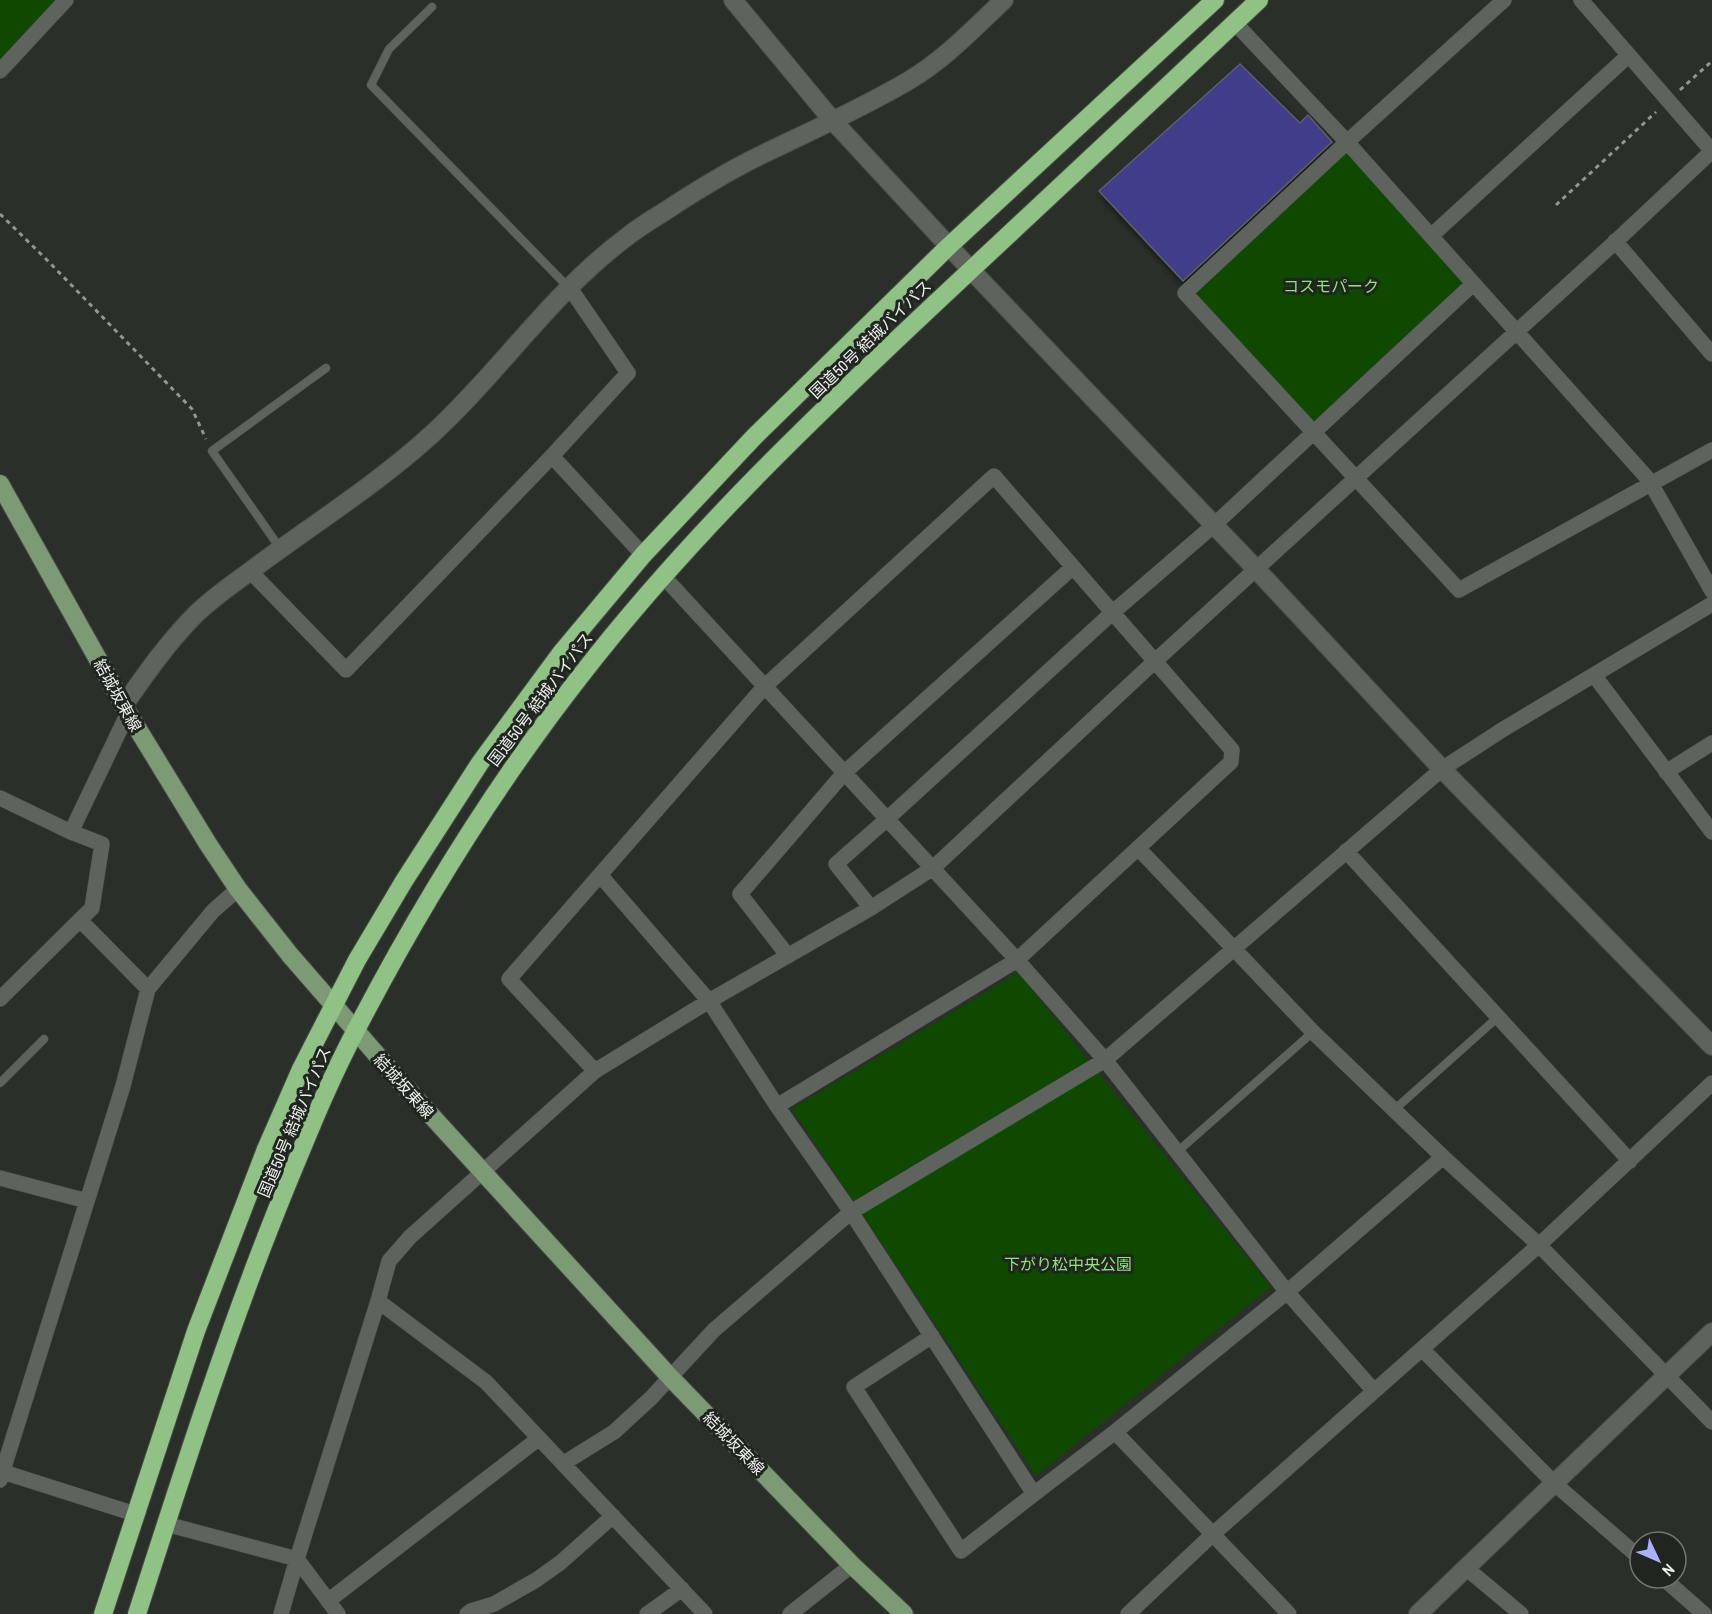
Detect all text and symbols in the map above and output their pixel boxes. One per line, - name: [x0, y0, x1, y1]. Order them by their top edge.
- street label: 国道50号 結城バイパス: [804, 275, 936, 403]
- park label: コスモパーク: [1283, 275, 1379, 297]
- street label: 国道50号 結城バイパス: [482, 628, 598, 770]
- street label: 結城坂東線: [89, 655, 147, 735]
- street label: 国道50号 結城バイパス: [252, 1043, 336, 1201]
- street label: 結城坂東線: [369, 1049, 439, 1123]
- park label: 下がり松中央公園: [1004, 1253, 1132, 1275]
- street label: 結城坂東線: [698, 1407, 770, 1479]
- north arrow: [1628, 1530, 1688, 1590]
- text: N: [1658, 1559, 1680, 1581]

